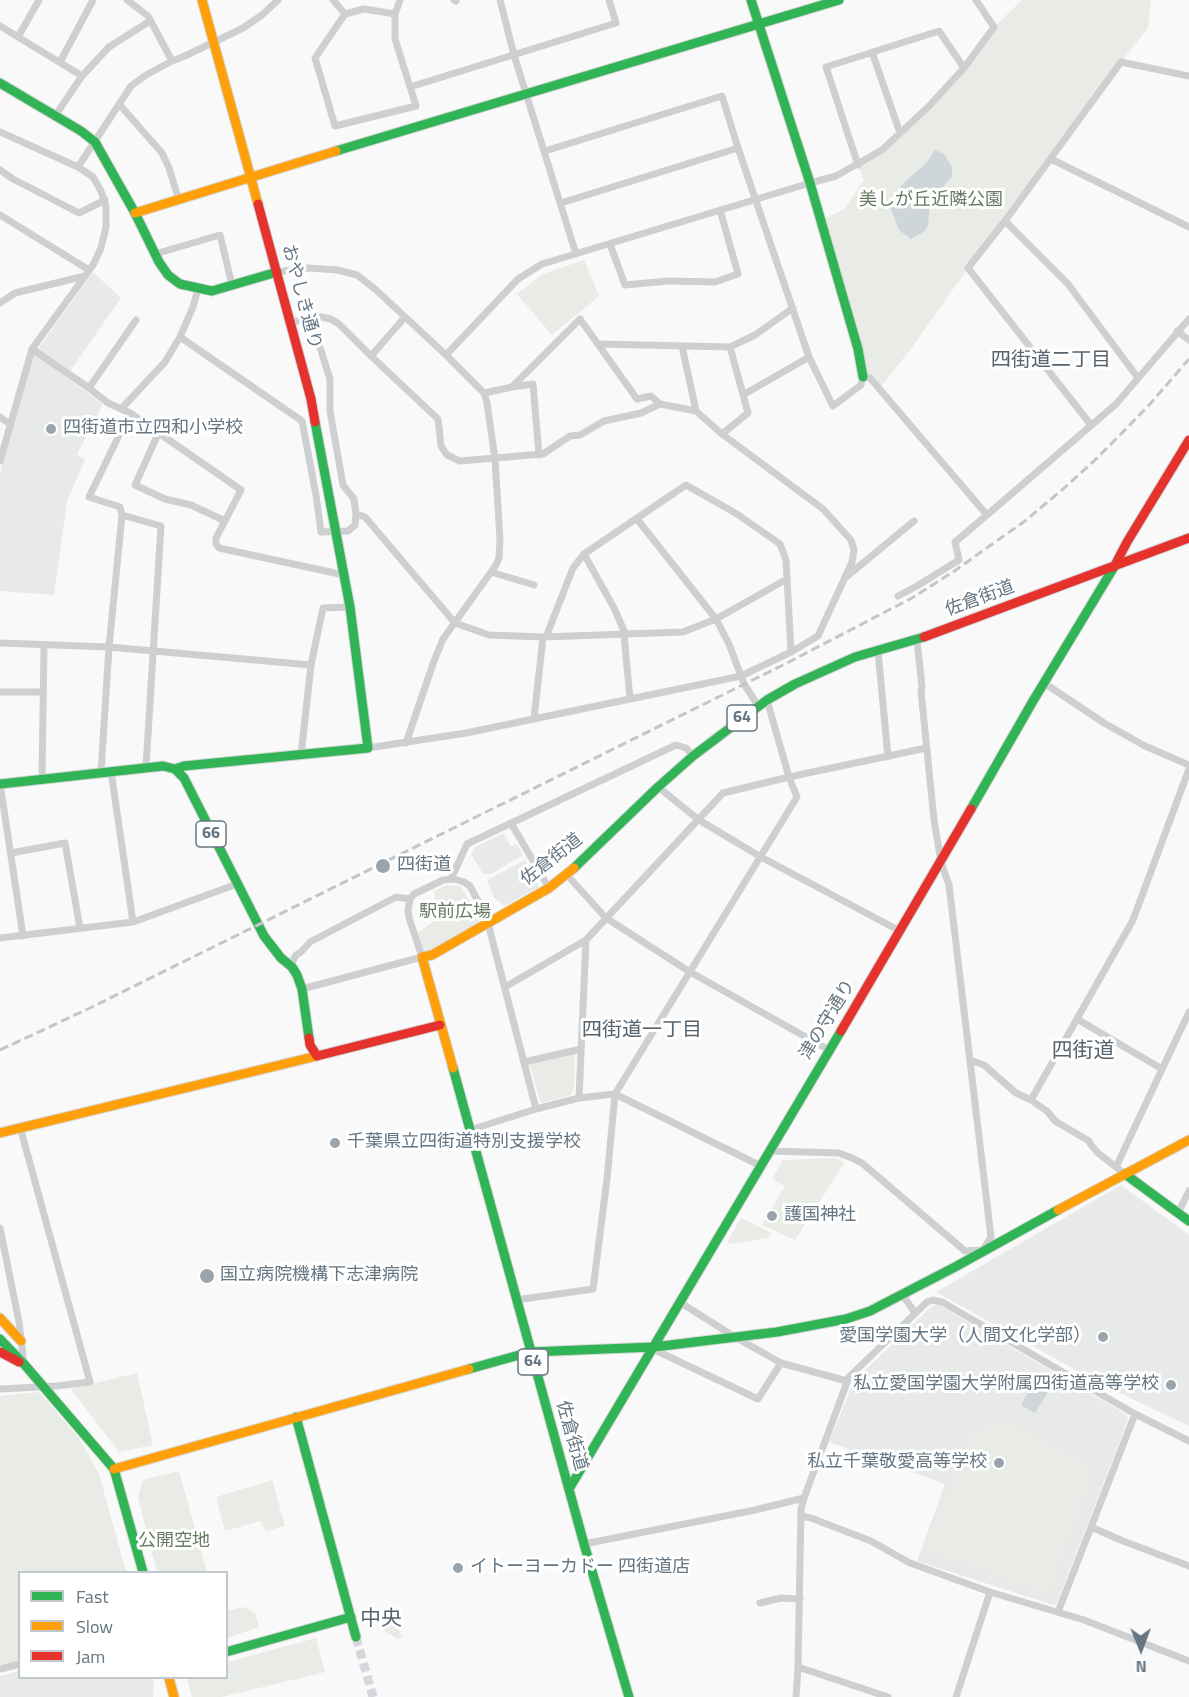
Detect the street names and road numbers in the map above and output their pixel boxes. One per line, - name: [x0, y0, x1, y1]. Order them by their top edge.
- street label: おやしき通り: [277, 242, 325, 352]
- street label: 佐倉街道: [942, 577, 1018, 621]
- road number: 64: [727, 705, 757, 731]
- road number: 66: [196, 821, 226, 847]
- street label: 佐倉街道: [517, 829, 587, 891]
- street label: 津の守通り: [796, 976, 860, 1064]
- road number: 64: [518, 1349, 548, 1375]
- street label: 佐倉街道: [551, 1398, 591, 1474]

